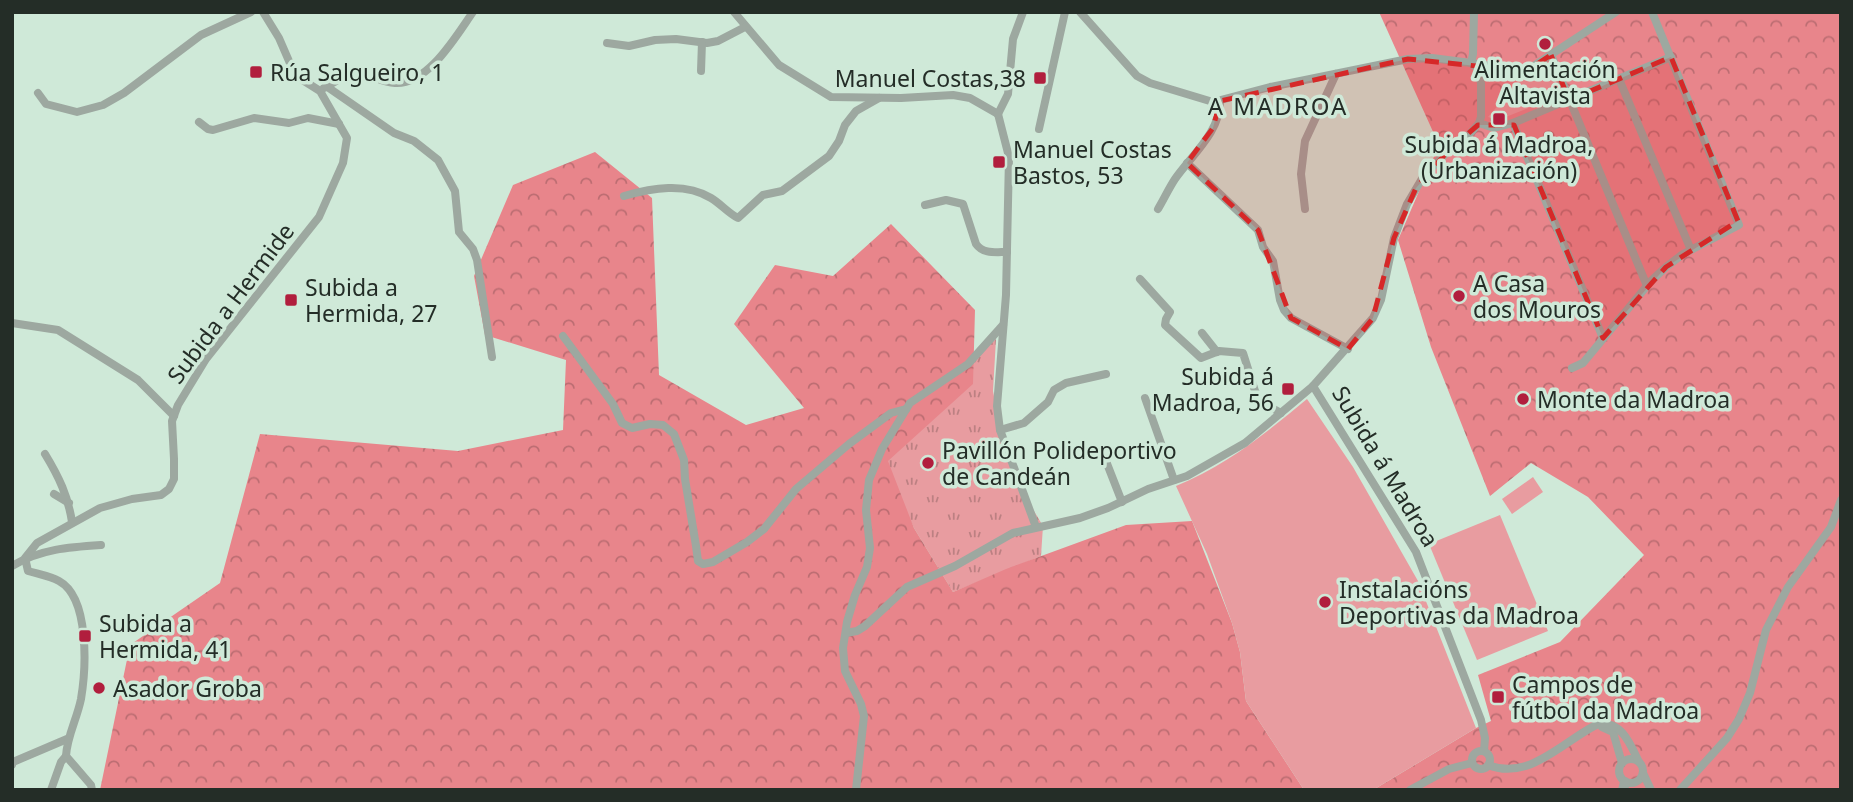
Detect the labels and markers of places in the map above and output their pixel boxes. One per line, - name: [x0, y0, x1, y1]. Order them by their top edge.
- marker: Alimentación Altavista: [1537, 36, 1553, 52]
- place label: Alimentación Altavista: [1474, 53, 1616, 111]
- place label: Rúa Salgueiro, 1: [270, 56, 444, 88]
- place label: Manuel Costas,38: [835, 62, 1026, 94]
- marker: Rúa Salgueiro, 1: [248, 64, 264, 80]
- marker: Manuel Costas,38: [1032, 70, 1048, 86]
- marker: Subida á Madroa, (Urbanización): [1491, 111, 1507, 127]
- place label: Subida á Madroa, (Urbanización): [1405, 128, 1593, 186]
- place label: Manuel Costas Bastos, 53: [1013, 133, 1172, 191]
- marker: Manuel Costas Bastos, 53: [991, 154, 1007, 170]
- place label: A Casa dos Mouros: [1473, 267, 1601, 325]
- place label: Subida a Hermida, 27: [305, 271, 437, 329]
- marker: A Casa dos Mouros: [1451, 288, 1467, 304]
- marker: Subida a Hermida, 27: [283, 292, 299, 308]
- place label: Subida á Madroa, 56: [1152, 360, 1274, 418]
- marker: Subida á Madroa, 56: [1280, 381, 1296, 397]
- place label: Monte da Madroa: [1537, 383, 1730, 415]
- marker: Monte da Madroa: [1515, 391, 1531, 407]
- place label: Pavillón Polideportivo de Candeán: [942, 434, 1177, 492]
- marker: Pavillón Polideportivo de Candeán: [920, 455, 936, 471]
- place label: Instalacións Deportivas da Madroa: [1339, 573, 1579, 631]
- marker: Instalacións Deportivas da Madroa: [1317, 594, 1333, 610]
- place label: Subida a Hermida, 41: [99, 607, 231, 665]
- marker: Subida a Hermida, 41: [77, 628, 93, 644]
- place label: Campos de fútbol da Madroa: [1512, 668, 1699, 726]
- place label: Asador Groba: [113, 672, 262, 704]
- marker: Asador Groba: [91, 680, 107, 696]
- marker: Campos de fútbol da Madroa: [1490, 689, 1506, 705]

